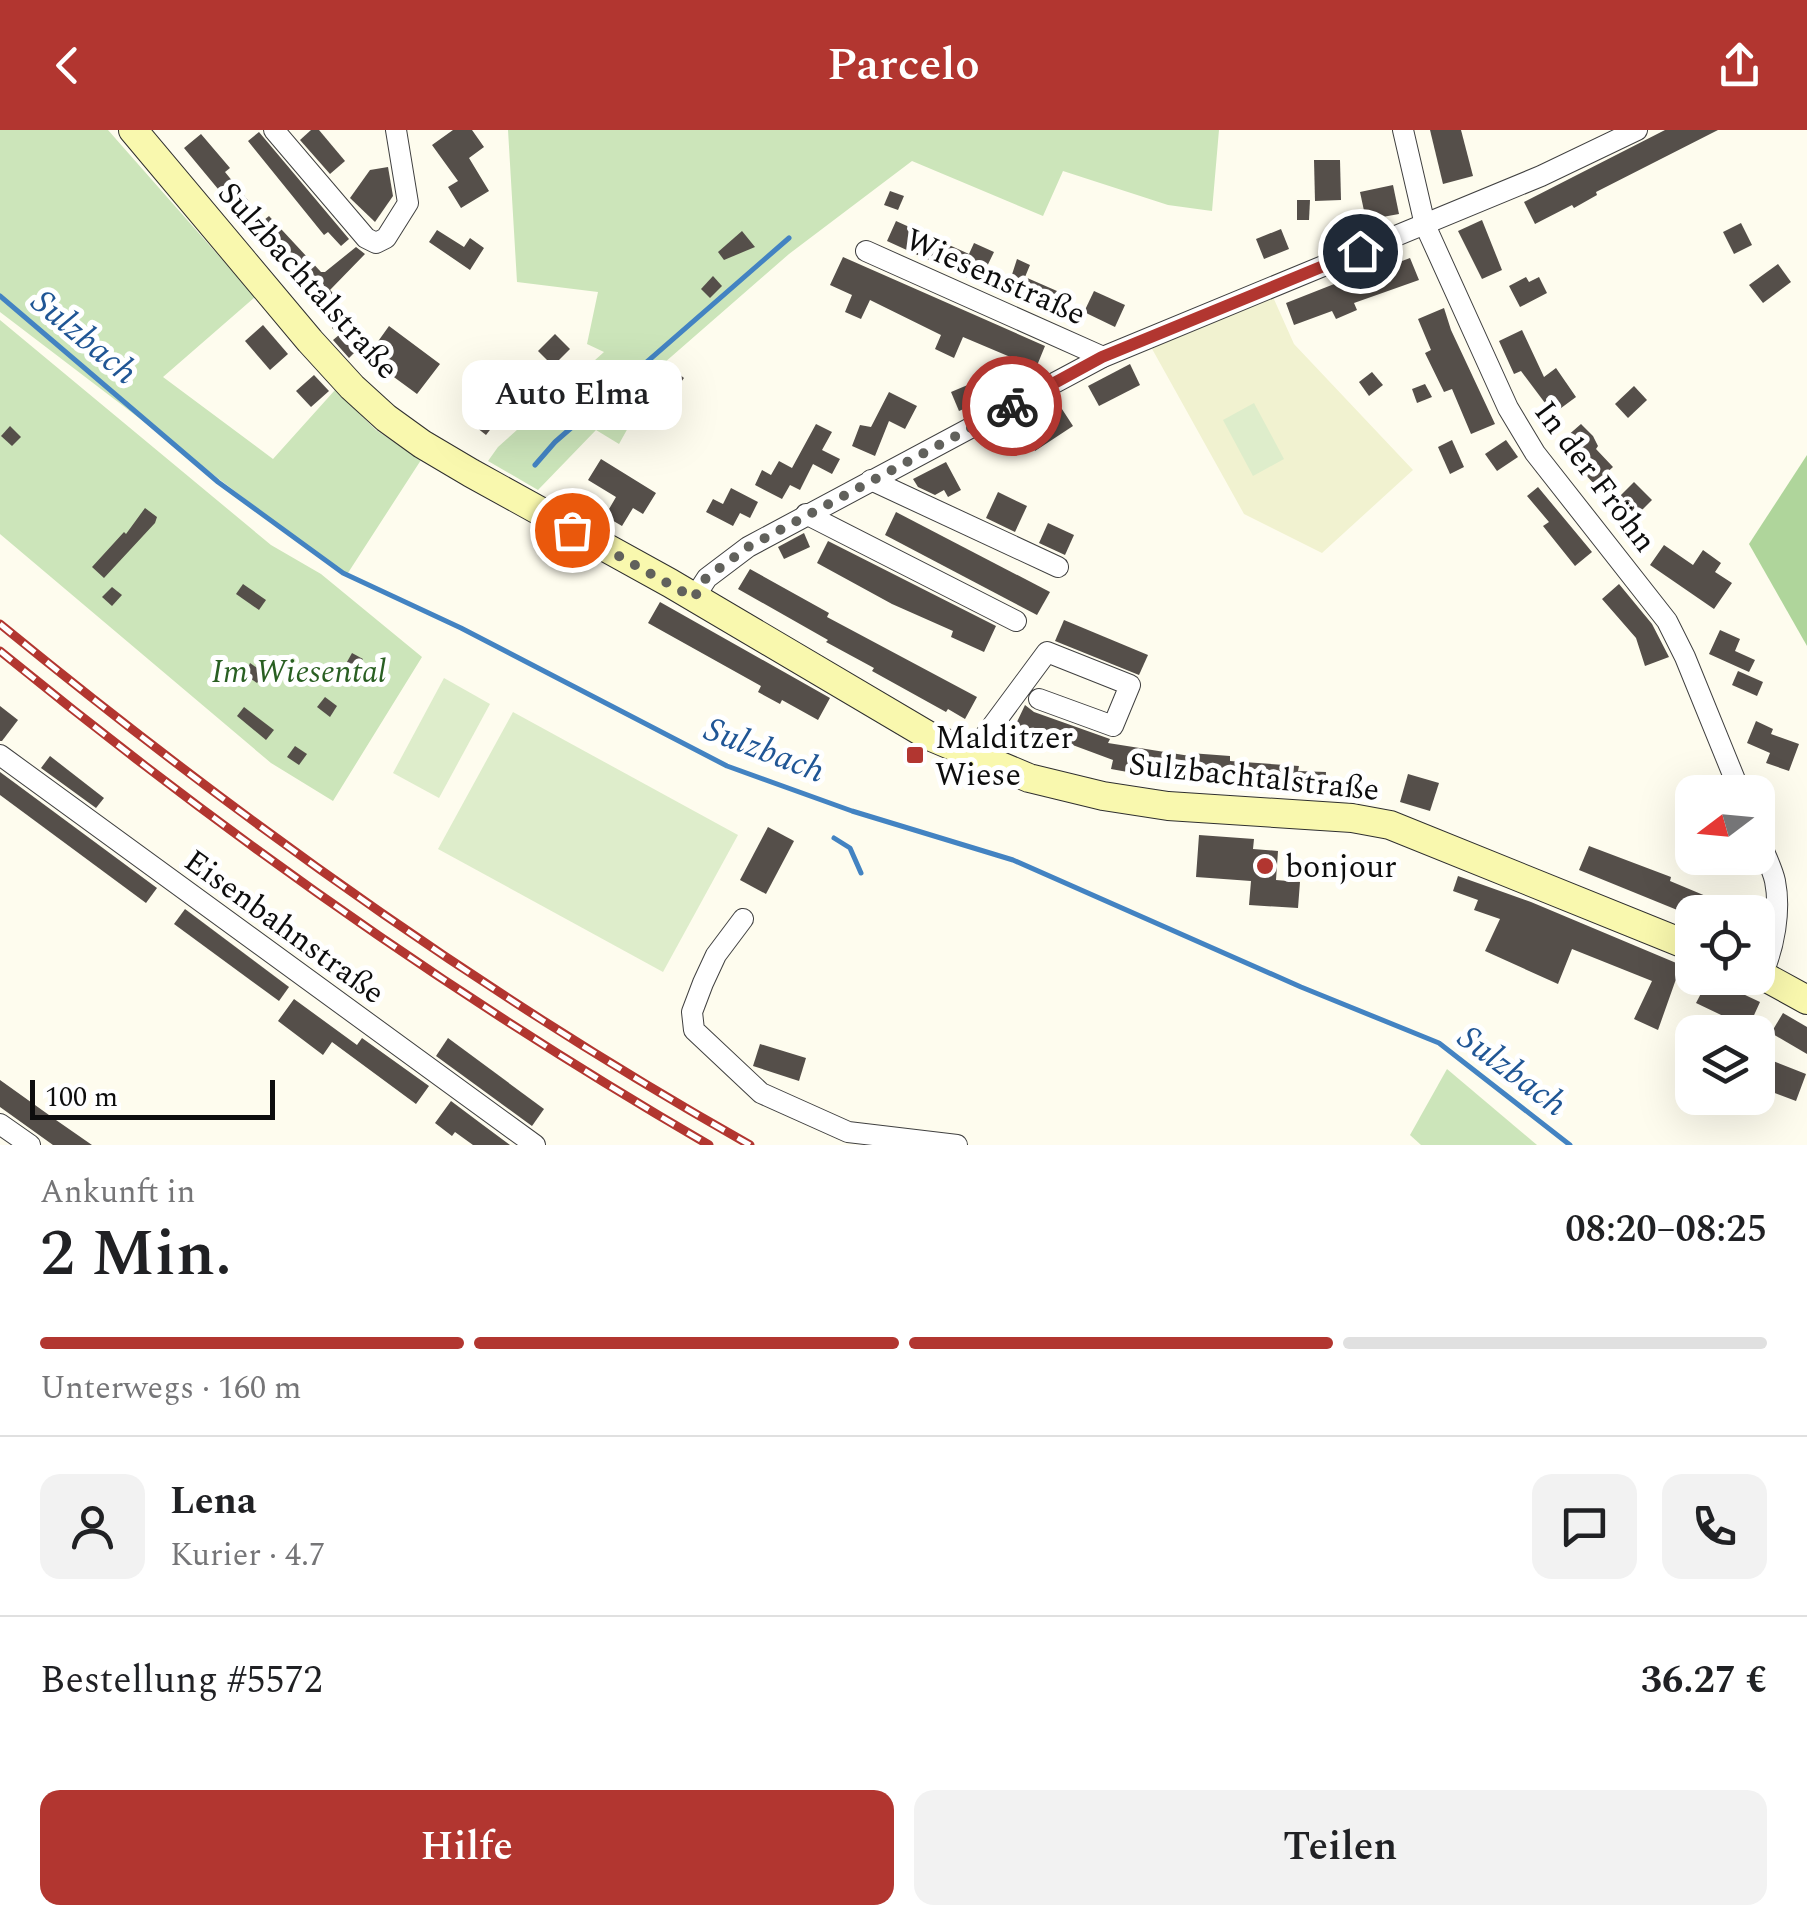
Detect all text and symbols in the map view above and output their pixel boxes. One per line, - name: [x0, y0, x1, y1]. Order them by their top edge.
- text: Parcelo: [827, 31, 980, 100]
- icon: back: [40, 38, 95, 93]
- icon: share: [1712, 38, 1767, 93]
- street label: Sulzbachtalstraße: [205, 171, 410, 391]
- pin: [1318, 209, 1403, 294]
- street label: Wiesenstraße: [897, 216, 1094, 339]
- icon: home: [1333, 224, 1388, 279]
- water label: Sulzbach: [19, 277, 149, 398]
- courier: [962, 356, 1062, 456]
- callout: Auto Elma: [462, 360, 682, 430]
- text: Auto Elma: [494, 370, 650, 419]
- icon: bike: [985, 379, 1040, 434]
- street label: In der Fröhn: [1521, 391, 1668, 563]
- pin: [530, 488, 615, 573]
- icon: bag: [545, 503, 600, 558]
- park label: Im Wiesental: [212, 648, 386, 697]
- water label: Sulzbach: [696, 703, 833, 798]
- place label: Malditzer Wiese: [935, 714, 1073, 800]
- street label: Sulzbachtalstraße: [1126, 740, 1382, 815]
- marker: Malditzer Wiese: [904, 744, 926, 766]
- north arrow: [1675, 775, 1775, 875]
- map controls: [1675, 775, 1775, 1115]
- street label: Eisenbahnstraße: [173, 837, 395, 1017]
- place label: bonjour: [1285, 843, 1397, 892]
- marker: bonjour: [1254, 855, 1276, 877]
- button: locate: [1675, 895, 1775, 995]
- water label: Sulzbach: [1446, 1012, 1578, 1130]
- button: layers: [1675, 1015, 1775, 1115]
- scale bar: [30, 1075, 275, 1120]
- text: 100 m: [45, 1076, 118, 1119]
- text: Ankunft in: [40, 1168, 196, 1217]
- text: 08:20–08:25: [1565, 1201, 1767, 1259]
- text: 2 Min.: [40, 1205, 232, 1304]
- text: Unterwegs · 160 m: [40, 1364, 301, 1413]
- text: Lena: [170, 1473, 257, 1531]
- button: person: [40, 1474, 145, 1579]
- button: chat: [1532, 1474, 1637, 1579]
- button: phone: [1662, 1474, 1767, 1579]
- text: Kurier · 4.7: [170, 1531, 325, 1580]
- text: Bestellung #5572: [40, 1652, 323, 1710]
- text: 36.27 €: [1641, 1652, 1767, 1710]
- button: Hilfe: [40, 1790, 894, 1905]
- button: Teilen: [914, 1790, 1767, 1905]

